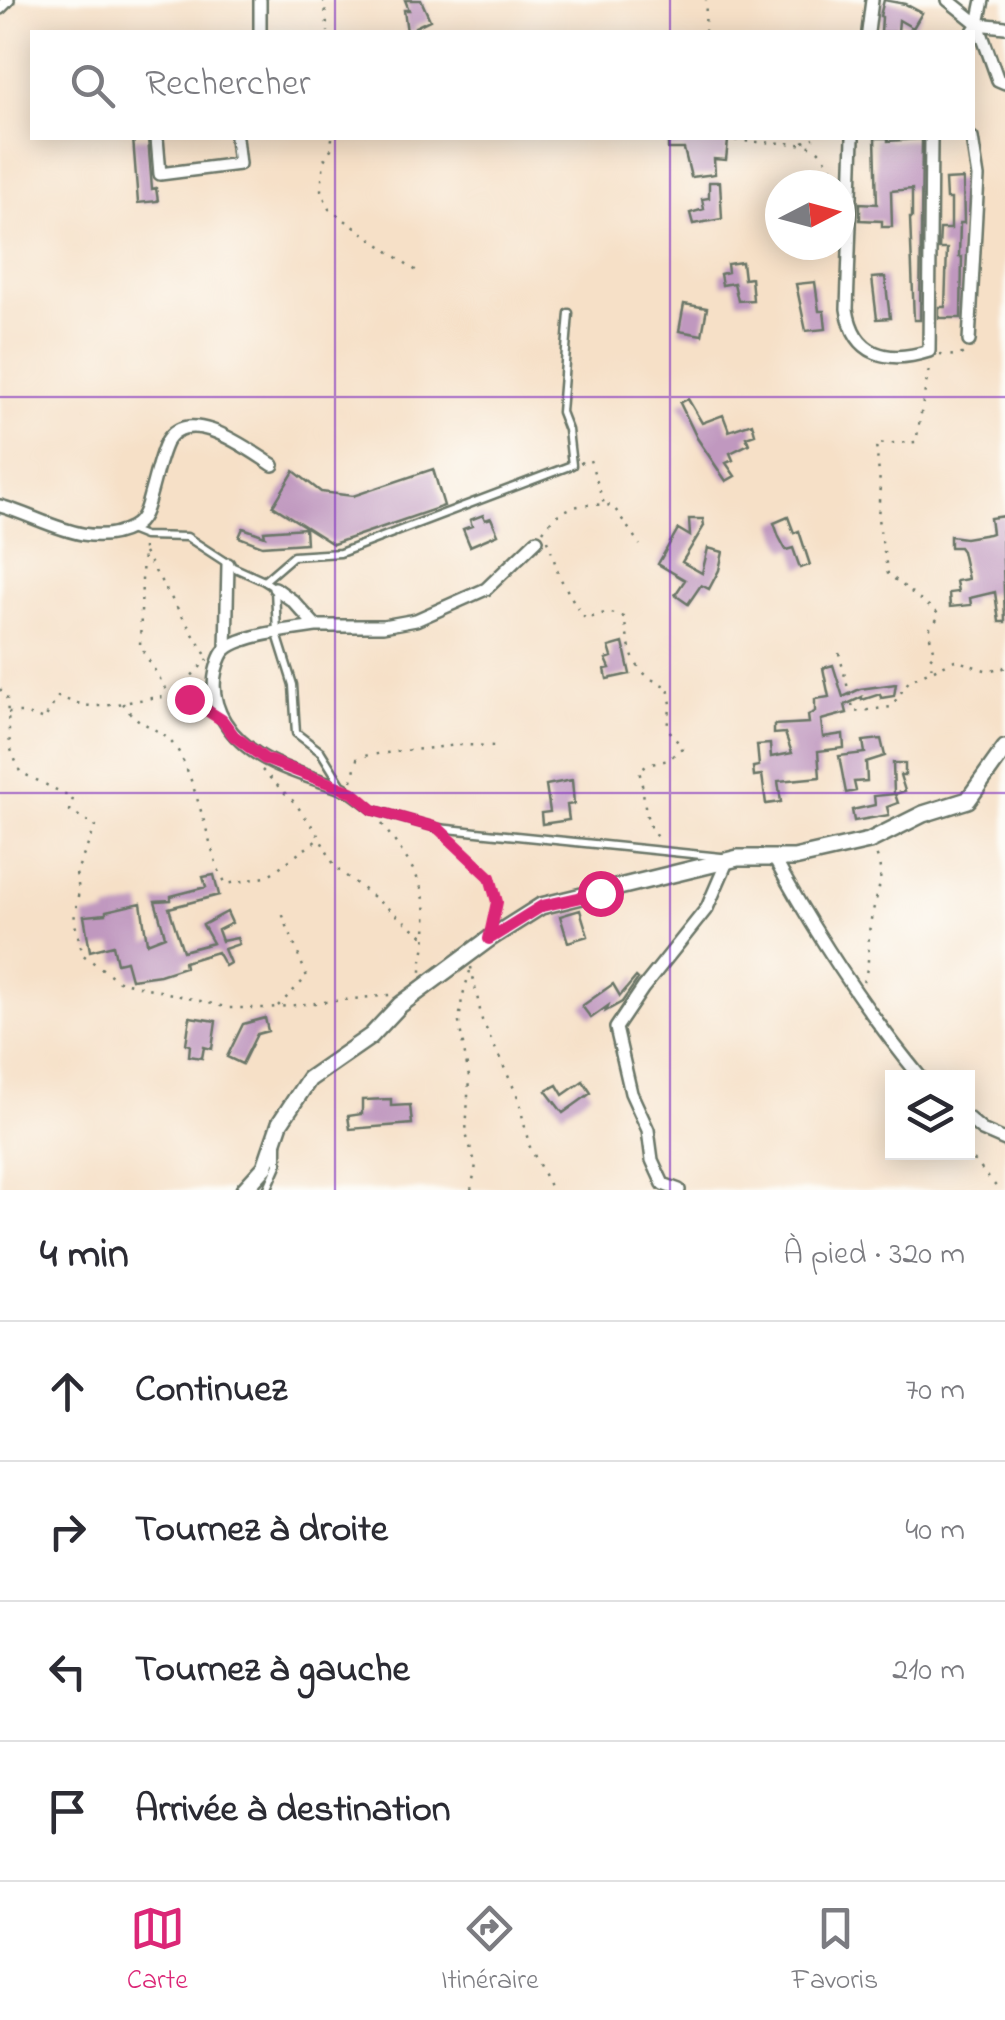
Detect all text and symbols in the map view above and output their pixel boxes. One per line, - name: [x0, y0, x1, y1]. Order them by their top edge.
- search box: [30, 30, 975, 140]
- text: Rechercher: [145, 57, 311, 113]
- icon: search: [65, 58, 120, 113]
- north arrow: [765, 170, 855, 260]
- route end: [167, 677, 213, 723]
- route start: [578, 871, 624, 917]
- map controls: [885, 1070, 975, 1160]
- button: layers: [885, 1070, 975, 1160]
- text: 4 min: [40, 1225, 129, 1286]
- text: À pied · 320 m: [783, 1232, 965, 1279]
- text: Continuez: [135, 1363, 287, 1419]
- icon: ahead: [40, 1364, 95, 1419]
- text: 70 m: [905, 1368, 965, 1415]
- text: Tournez à droite: [135, 1503, 388, 1559]
- icon: right: [40, 1504, 95, 1559]
- text: 40 m: [905, 1508, 965, 1555]
- text: Tournez à gauche: [135, 1643, 410, 1699]
- icon: left: [40, 1644, 95, 1699]
- text: 210 m: [892, 1648, 965, 1695]
- text: Arrivée à destination: [135, 1783, 450, 1839]
- icon: arrive: [40, 1784, 95, 1839]
- tab: Carte: [127, 1901, 188, 2002]
- tab: Itinéraire: [441, 1901, 538, 2002]
- tab: Favoris: [792, 1901, 878, 2002]

